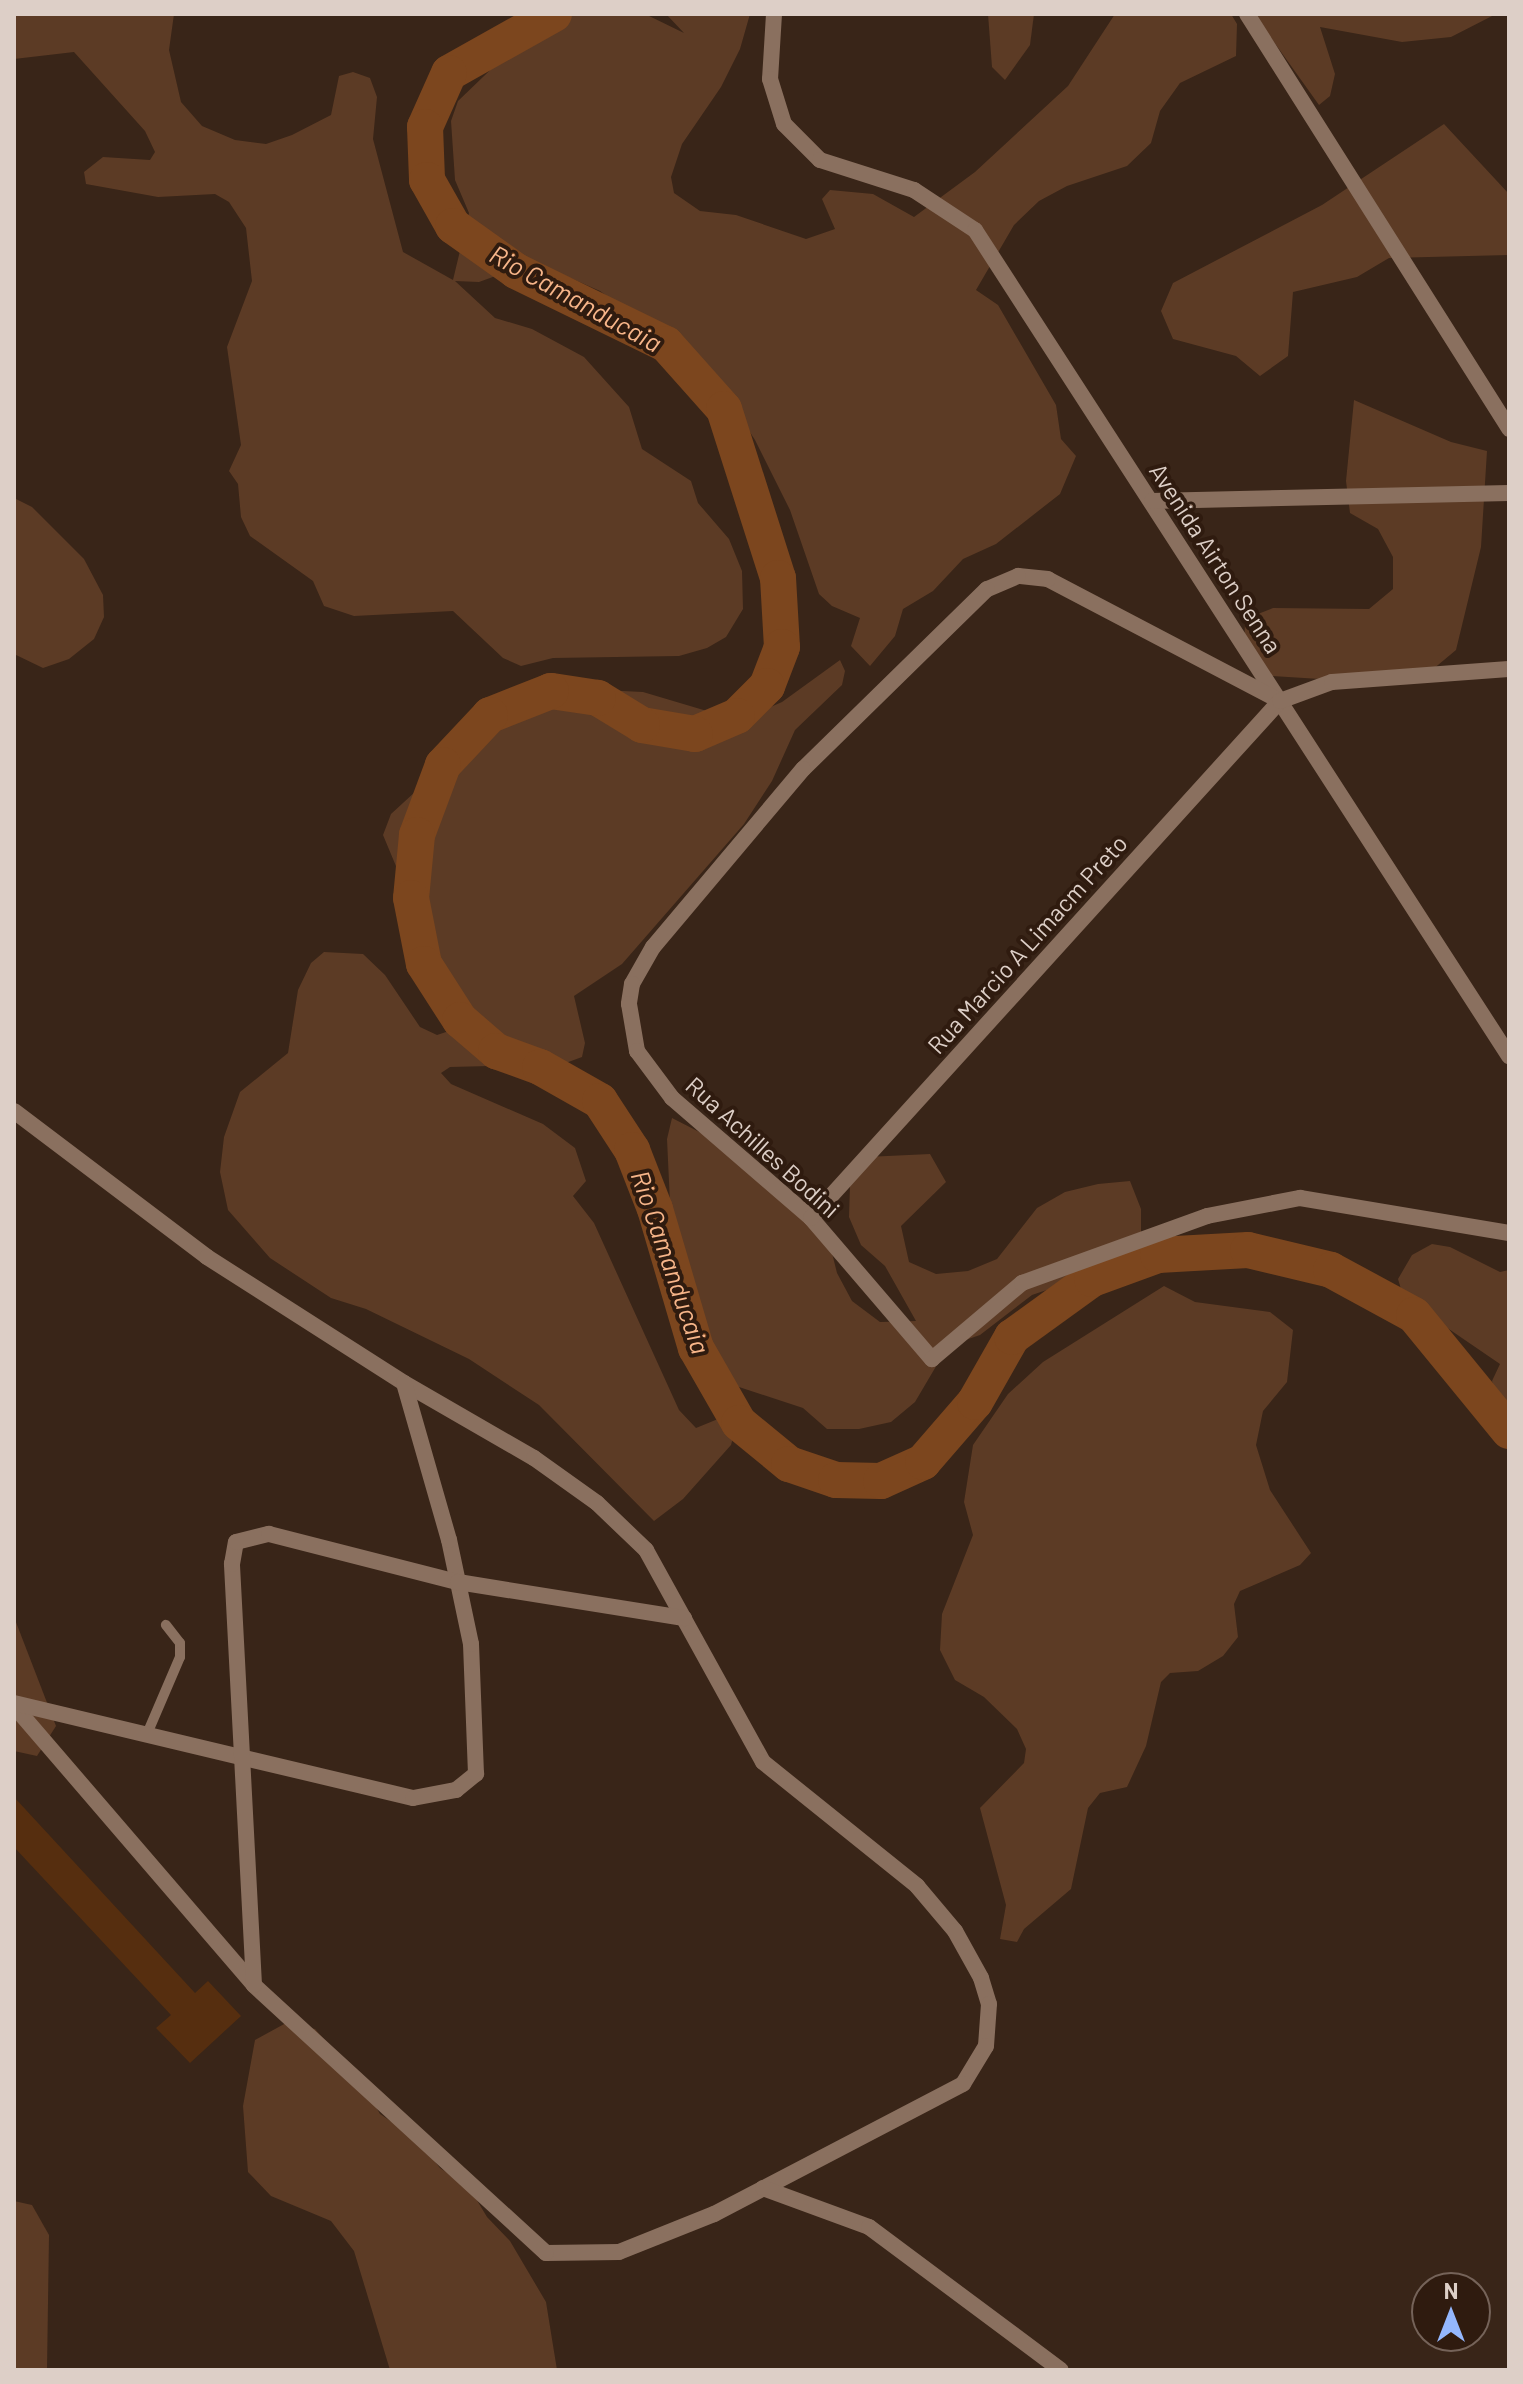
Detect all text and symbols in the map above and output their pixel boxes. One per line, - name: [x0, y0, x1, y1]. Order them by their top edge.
- water label: Rio Camanducaia: [485, 238, 667, 358]
- street label: Avenida Airton Senna: [1144, 458, 1288, 658]
- street label: Rua Marcio A Limacm Preto: [921, 829, 1133, 1059]
- street label: Rua Achilles Bodini: [680, 1070, 846, 1224]
- water label: Rio Camanducaia: [625, 1166, 717, 1358]
- north arrow: [1411, 2272, 1491, 2352]
- text: N: [1444, 2277, 1458, 2303]

